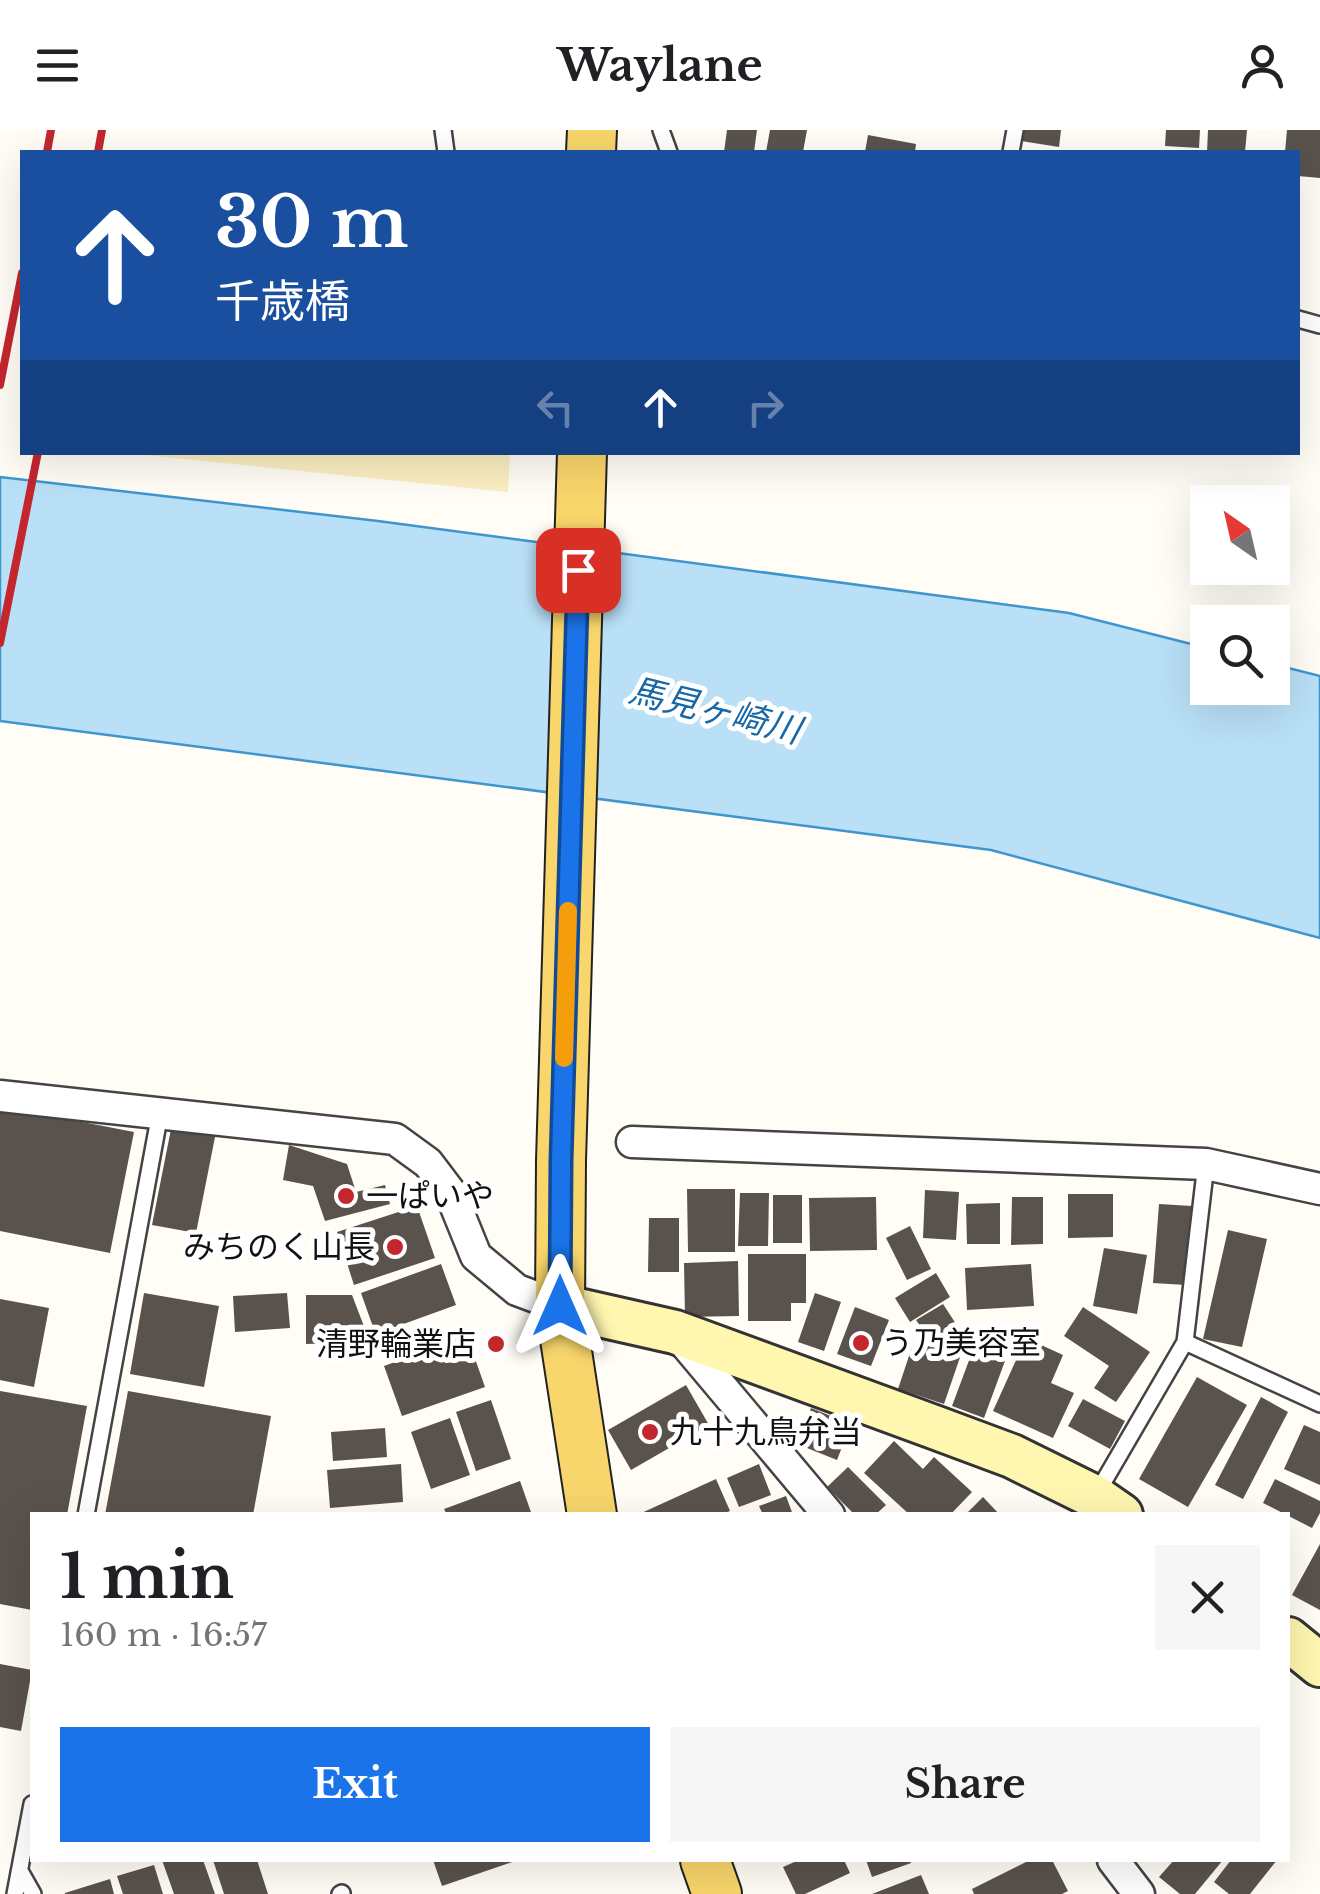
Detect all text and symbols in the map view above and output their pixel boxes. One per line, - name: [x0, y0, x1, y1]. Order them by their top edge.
- text: Waylane: [557, 37, 763, 93]
- icon: menu: [30, 38, 85, 93]
- icon: person: [1235, 38, 1290, 93]
- text: 30 m: [215, 179, 408, 266]
- icon: ahead: [50, 190, 180, 320]
- text: 千歳橋: [215, 273, 350, 329]
- icon: left: [528, 380, 583, 435]
- icon: ahead: [633, 380, 688, 435]
- icon: right: [738, 380, 793, 435]
- north arrow: [1190, 485, 1290, 585]
- map controls: [1190, 485, 1290, 705]
- pin: [536, 528, 621, 613]
- icon: arrive: [551, 543, 606, 598]
- button: search: [1190, 605, 1290, 705]
- water label: 馬見ヶ崎川: [625, 668, 809, 753]
- place label: 一ぱいや: [366, 1176, 494, 1216]
- marker: 一ぱいや: [335, 1185, 357, 1207]
- place label: みちのく山長: [183, 1227, 375, 1267]
- marker: みちのく山長: [384, 1236, 406, 1258]
- position arrow: [508, 1254, 612, 1358]
- place label: う乃美容室: [881, 1323, 1041, 1363]
- place label: 清野輪業店: [316, 1324, 476, 1364]
- marker: う乃美容室: [850, 1332, 872, 1354]
- marker: 清野輪業店: [485, 1333, 507, 1355]
- place label: 九十九鳥弁当: [670, 1412, 862, 1452]
- marker: 九十九鳥弁当: [639, 1421, 661, 1443]
- text: 1 min: [60, 1540, 234, 1614]
- button: close: [1155, 1545, 1260, 1650]
- text: 160 m · 16:57: [60, 1615, 267, 1655]
- button: Exit: [60, 1727, 650, 1842]
- button: Share: [670, 1727, 1260, 1842]

